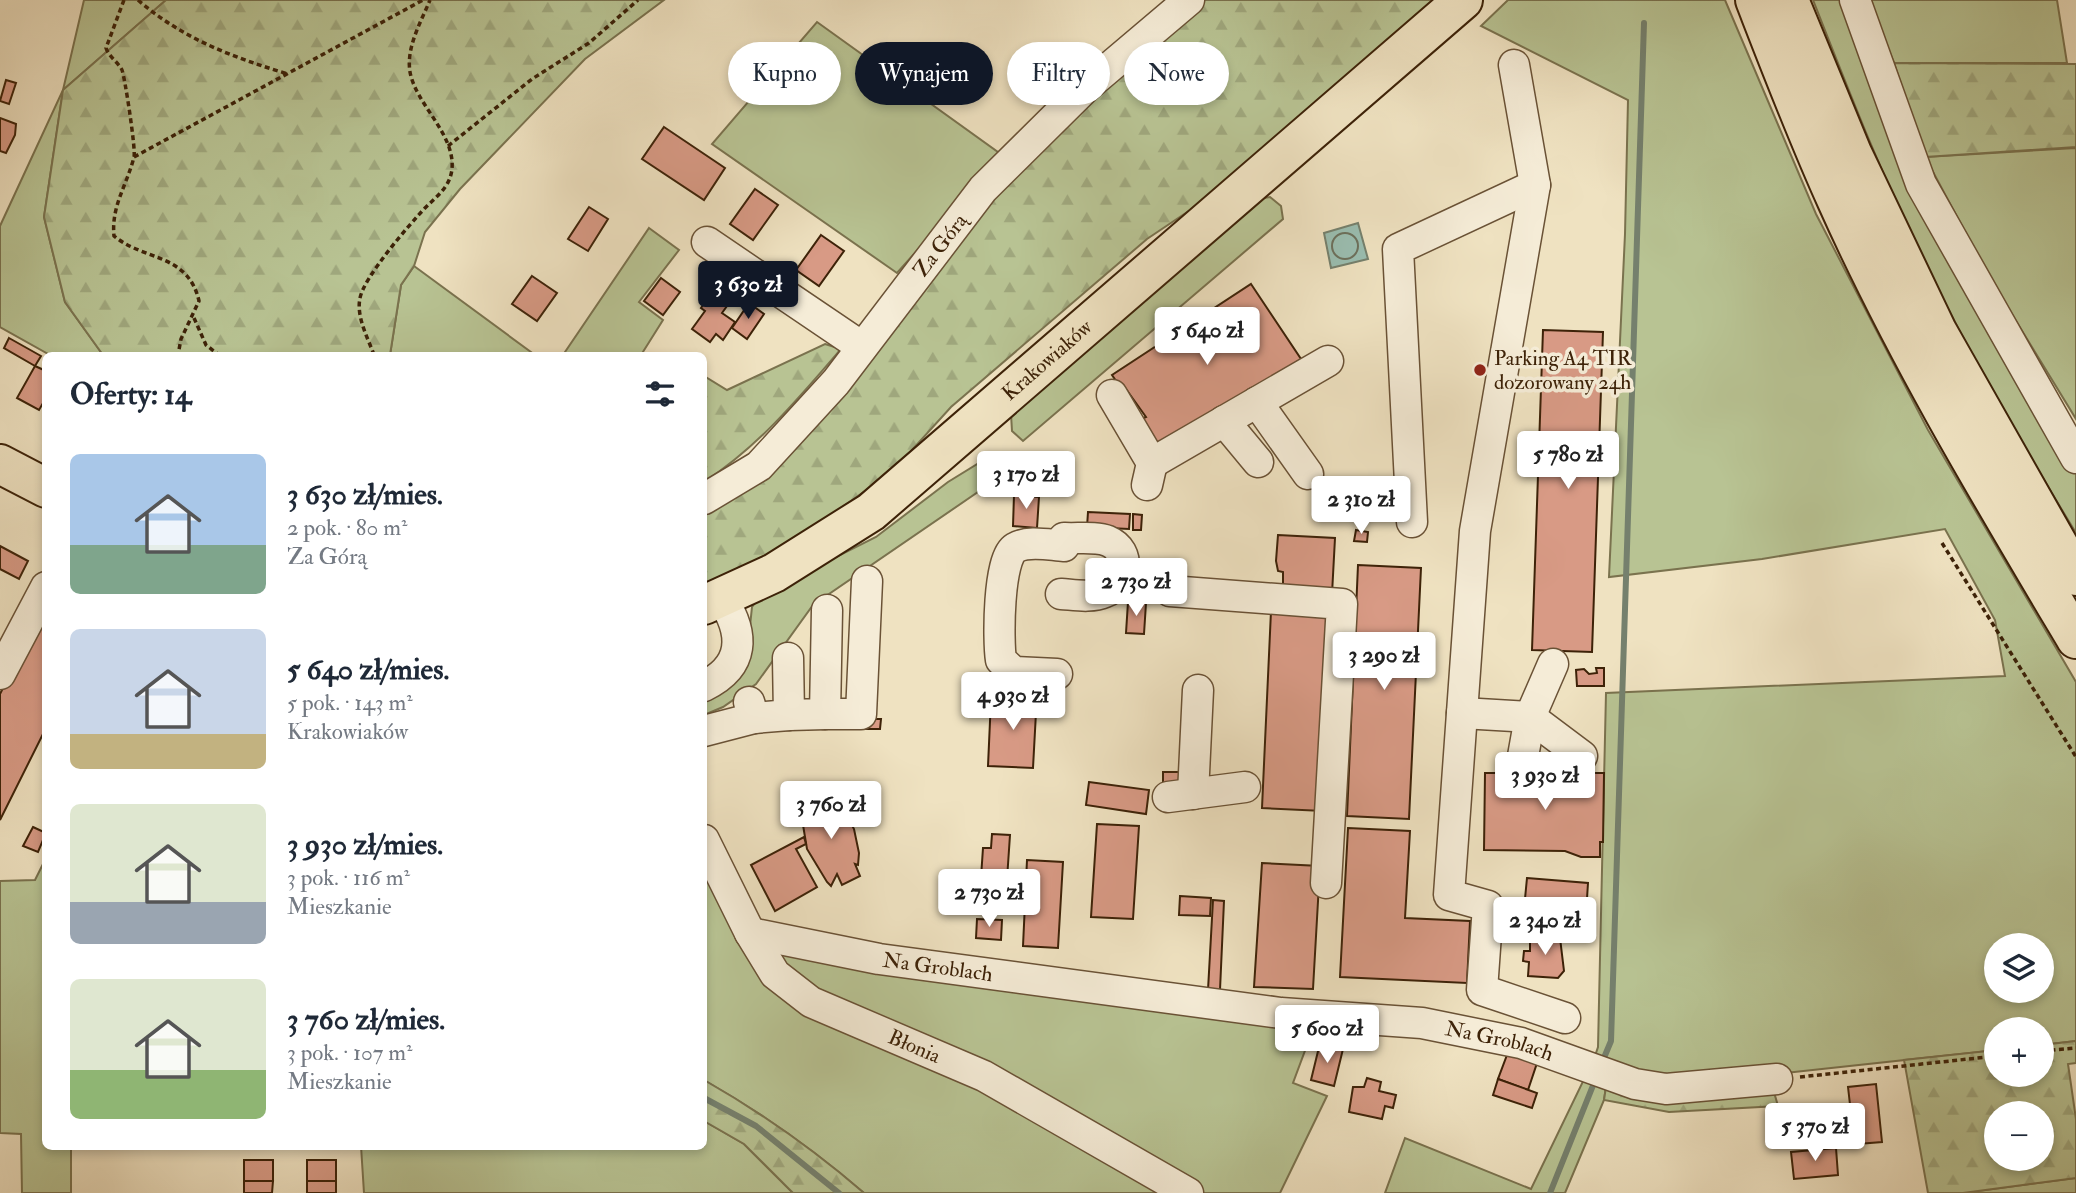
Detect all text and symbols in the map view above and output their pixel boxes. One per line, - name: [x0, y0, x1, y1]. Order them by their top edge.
- chip: Kupno: [728, 42, 841, 105]
- chip: Wynajem: [855, 42, 993, 105]
- chip: Filtry: [1007, 42, 1110, 105]
- chip: Nowe: [1124, 42, 1229, 105]
- street label: Za Górą: [907, 207, 974, 282]
- pin: 3 630 zł: [676, 262, 820, 321]
- text: 3 630 zł: [714, 269, 782, 298]
- pin: 5 640 zł: [1135, 308, 1279, 367]
- street label: Krakowiaków: [996, 313, 1098, 406]
- text: 5 640 zł: [1171, 315, 1243, 344]
- place label: Parking A4 TIR dozorowany 24h: [1494, 345, 1633, 396]
- marker: Parking A4 TIR dozorowany 24h: [1472, 362, 1488, 378]
- icon: filters: [641, 375, 679, 413]
- text: Oferty: 14: [70, 376, 191, 413]
- pin: 5 780 zł: [1496, 432, 1640, 491]
- text: 5 780 zł: [1533, 439, 1603, 468]
- pin: 3 170 zł: [954, 452, 1098, 511]
- text: 3 170 zł: [993, 459, 1059, 488]
- text: 3 630 zł/mies.: [287, 476, 443, 513]
- pin: 2 310 zł: [1289, 476, 1433, 536]
- icon: home: [126, 482, 210, 566]
- text: 2 310 zł: [1327, 484, 1395, 513]
- text: 2 pok. · 80 m²: [287, 513, 408, 542]
- text: Za Górą: [287, 542, 367, 571]
- pin: 2 730 zł: [1064, 558, 1208, 618]
- text: 2 730 zł: [1101, 566, 1171, 595]
- pin: 3 290 zł: [1312, 632, 1456, 692]
- text: 3 290 zł: [1349, 640, 1419, 669]
- text: 5 640 zł/mies.: [287, 651, 449, 688]
- icon: home: [126, 657, 210, 741]
- pin: 4 930 zł: [941, 672, 1085, 732]
- text: 4 930 zł: [977, 680, 1049, 709]
- text: 5 pok. · 143 m²: [287, 688, 413, 717]
- text: Krakowiaków: [287, 717, 408, 746]
- pin: 3 930 zł: [1473, 752, 1617, 812]
- text: 3 930 zł: [1511, 760, 1579, 789]
- pin: 3 760 zł: [759, 782, 903, 841]
- text: 3 760 zł: [796, 789, 866, 818]
- text: 3 930 zł/mies.: [287, 826, 443, 863]
- icon: home: [126, 832, 210, 916]
- text: 3 pok. · 116 m²: [287, 863, 410, 892]
- pin: 2 730 zł: [917, 870, 1061, 929]
- text: 2 730 zł: [954, 877, 1024, 906]
- text: Mieszkanie: [287, 892, 392, 921]
- pin: 2 340 zł: [1473, 898, 1617, 957]
- text: 2 340 zł: [1509, 905, 1581, 934]
- map controls: [1984, 933, 2054, 1171]
- button: layers: [1984, 933, 2054, 1003]
- street label: Na Groblach: [881, 946, 994, 988]
- text: 3 760 zł/mies.: [287, 1001, 445, 1038]
- pin: 5 600 zł: [1255, 1006, 1399, 1065]
- icon: home: [126, 1007, 210, 1091]
- text: 5 600 zł: [1291, 1013, 1363, 1042]
- street label: Na Groblach: [1443, 1015, 1557, 1067]
- button: +: [1984, 1017, 2054, 1087]
- street label: Błonia: [884, 1023, 945, 1070]
- text: 3 pok. · 107 m²: [287, 1038, 413, 1067]
- text: Mieszkanie: [287, 1067, 392, 1096]
- button: −: [1984, 1101, 2054, 1171]
- pin: 5 370 zł: [1743, 1104, 1887, 1163]
- text: 5 370 zł: [1781, 1111, 1849, 1140]

